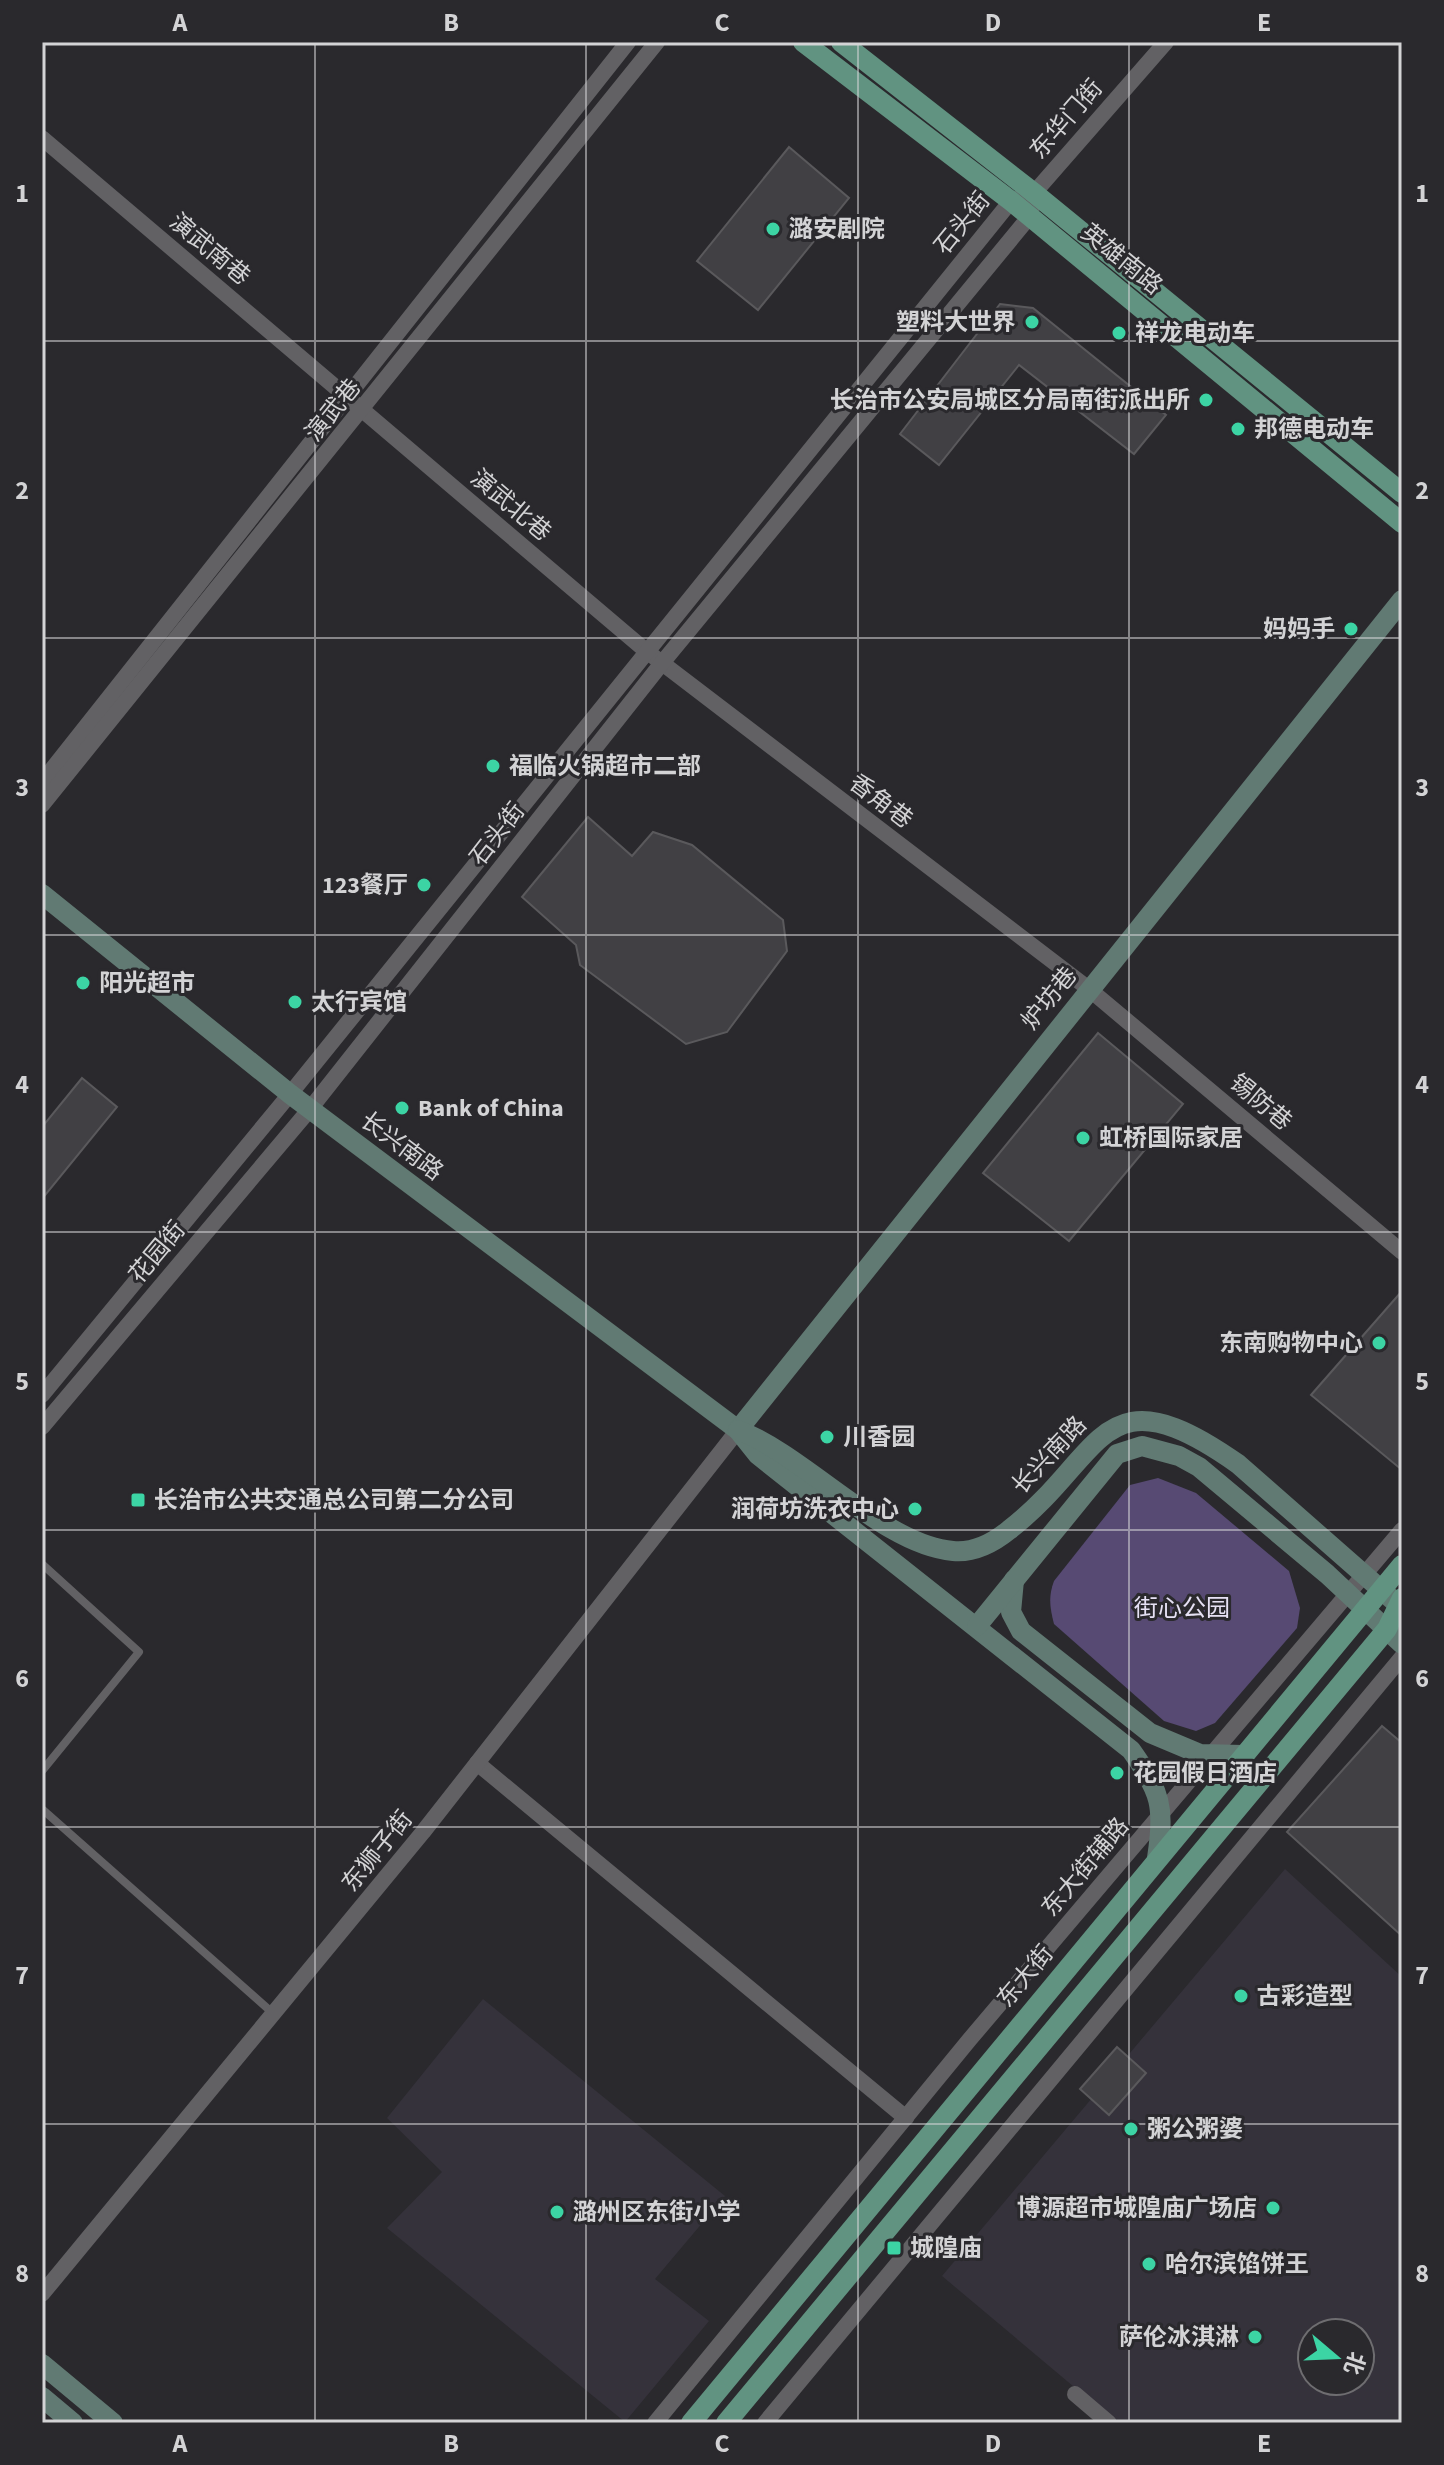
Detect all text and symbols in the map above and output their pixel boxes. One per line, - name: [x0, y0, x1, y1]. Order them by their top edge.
- text: A: [172, 4, 189, 41]
- text: B: [443, 4, 459, 41]
- text: C: [714, 4, 730, 41]
- text: D: [985, 4, 1001, 41]
- text: E: [1257, 4, 1271, 41]
- street label: 东华门街: [1022, 72, 1111, 167]
- text: 1: [15, 175, 29, 212]
- text: 1: [1415, 175, 1429, 212]
- street label: 石头街: [926, 184, 999, 262]
- street label: 演武南巷: [162, 205, 258, 294]
- place label: 潞安剧院: [789, 212, 885, 247]
- street label: 英雄南路: [1073, 216, 1170, 303]
- marker: 潞安剧院: [764, 220, 782, 238]
- place label: 塑料大世界: [896, 305, 1016, 340]
- marker: 塑料大世界: [1023, 313, 1041, 331]
- place label: 祥龙电动车: [1135, 316, 1255, 351]
- marker: 祥龙电动车: [1110, 324, 1128, 342]
- street label: 演武巷: [297, 371, 370, 449]
- place label: 长治市公安局城区分局南街派出所: [830, 383, 1190, 418]
- marker: 长治市公安局城区分局南街派出所: [1197, 391, 1215, 409]
- place label: 邦德电动车: [1254, 412, 1374, 447]
- marker: 邦德电动车: [1229, 420, 1247, 438]
- street label: 演武北巷: [463, 461, 559, 550]
- text: 2: [15, 472, 29, 509]
- text: 2: [1415, 472, 1429, 509]
- place label: 妈妈手: [1263, 612, 1335, 647]
- marker: 妈妈手: [1342, 620, 1360, 638]
- place label: 福临火锅超市二部: [509, 749, 701, 784]
- marker: 福临火锅超市二部: [484, 757, 502, 775]
- street label: 香角巷: [841, 766, 920, 837]
- text: 3: [15, 769, 29, 806]
- text: 3: [1415, 769, 1429, 806]
- street label: 石头街: [461, 795, 533, 873]
- place label: 123餐厅: [322, 868, 408, 903]
- marker: 123餐厅: [415, 876, 433, 894]
- street label: 炉坊巷: [1013, 959, 1086, 1037]
- place label: 阳光超市: [99, 966, 195, 1001]
- marker: 阳光超市: [74, 974, 92, 992]
- place label: 太行宾馆: [311, 985, 407, 1020]
- marker: 太行宾馆: [286, 993, 304, 1011]
- text: 4: [15, 1066, 29, 1103]
- street label: 锡防巷: [1222, 1066, 1300, 1139]
- text: 4: [1415, 1066, 1429, 1103]
- place label: Bank of China: [418, 1091, 564, 1126]
- marker: Bank of China: [393, 1099, 411, 1117]
- street label: 长兴南路: [353, 1104, 451, 1189]
- place label: 虹桥国际家居: [1099, 1121, 1243, 1156]
- marker: 虹桥国际家居: [1074, 1129, 1092, 1147]
- street label: 花园街: [121, 1213, 194, 1291]
- place label: 东南购物中心: [1219, 1326, 1363, 1361]
- marker: 东南购物中心: [1370, 1334, 1388, 1352]
- text: 5: [15, 1363, 29, 1400]
- text: 5: [1415, 1363, 1429, 1400]
- street label: 长兴南路: [1004, 1408, 1095, 1502]
- place label: 川香园: [843, 1420, 915, 1455]
- marker: 川香园: [818, 1428, 836, 1446]
- place label: 长治市公共交通总公司第二分公司: [154, 1483, 514, 1518]
- marker: 长治市公共交通总公司第二分公司: [129, 1491, 147, 1509]
- place label: 润荷坊洗衣中心: [731, 1492, 899, 1527]
- marker: 润荷坊洗衣中心: [906, 1500, 924, 1518]
- park label: 街心公园: [1134, 1591, 1230, 1626]
- text: 6: [15, 1660, 29, 1697]
- text: 6: [1415, 1660, 1429, 1697]
- place label: 花园假日酒店: [1133, 1756, 1277, 1791]
- marker: 花园假日酒店: [1108, 1764, 1126, 1782]
- street label: 东狮子街: [334, 1803, 421, 1900]
- street label: 东大街辅路: [1033, 1810, 1137, 1925]
- street label: 东大街: [989, 1937, 1062, 2015]
- text: 7: [15, 1957, 29, 1994]
- text: 7: [1415, 1957, 1429, 1994]
- place label: 古彩造型: [1257, 1979, 1353, 2014]
- marker: 古彩造型: [1232, 1987, 1250, 2005]
- place label: 粥公粥婆: [1147, 2112, 1243, 2147]
- marker: 粥公粥婆: [1122, 2120, 1140, 2138]
- place label: 博源超市城隍庙广场店: [1017, 2191, 1257, 2226]
- place label: 潞州区东街小学: [573, 2195, 741, 2230]
- marker: 博源超市城隍庙广场店: [1264, 2199, 1282, 2217]
- marker: 潞州区东街小学: [548, 2203, 566, 2221]
- place label: 城隍庙: [910, 2231, 982, 2266]
- marker: 城隍庙: [885, 2239, 903, 2257]
- place label: 哈尔滨馅饼王: [1165, 2247, 1309, 2282]
- text: 8: [15, 2255, 29, 2292]
- marker: 哈尔滨馅饼王: [1140, 2255, 1158, 2273]
- text: 8: [1415, 2255, 1429, 2292]
- north arrow: [1296, 2317, 1376, 2397]
- place label: 萨伦冰淇淋: [1119, 2320, 1239, 2355]
- marker: 萨伦冰淇淋: [1246, 2328, 1264, 2346]
- text: 北: [1335, 2348, 1373, 2379]
- text: A: [172, 2425, 189, 2462]
- text: B: [443, 2425, 459, 2462]
- text: C: [714, 2425, 730, 2462]
- text: D: [985, 2425, 1001, 2462]
- text: E: [1257, 2425, 1271, 2462]

